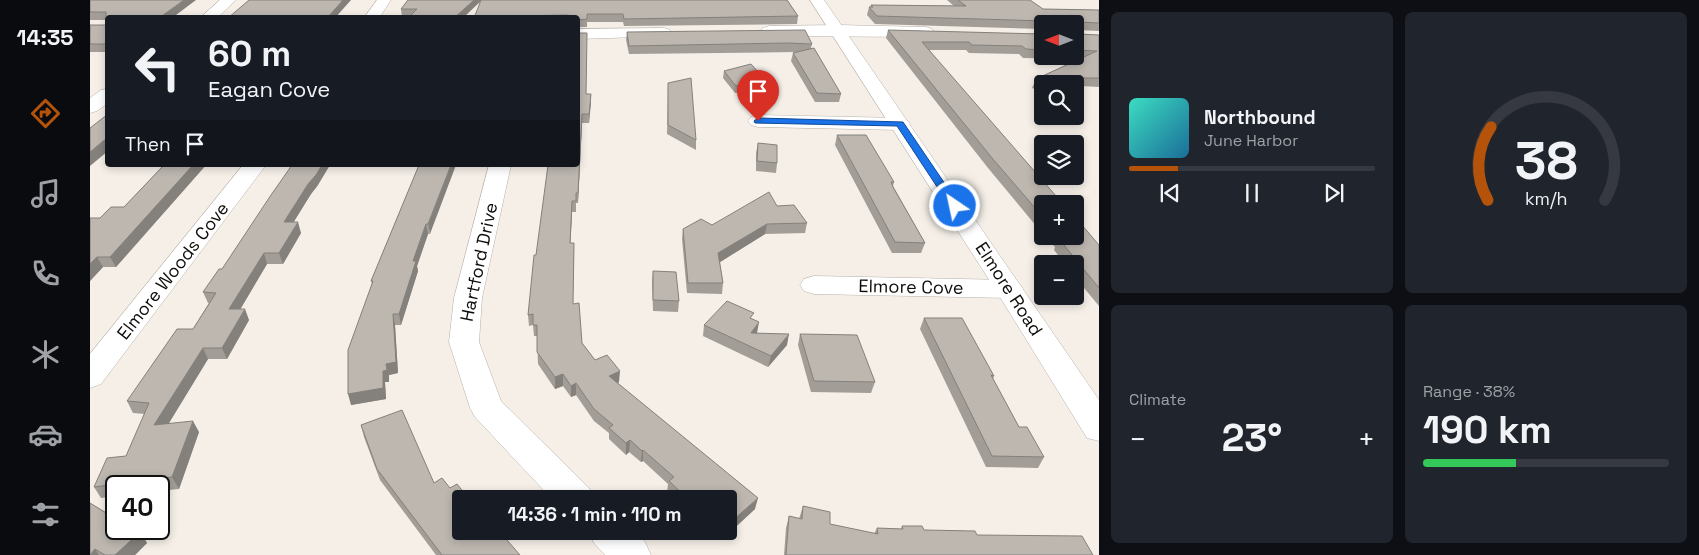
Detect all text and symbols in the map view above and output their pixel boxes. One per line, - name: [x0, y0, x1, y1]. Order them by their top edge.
- north arrow: [1034, 15, 1084, 65]
- map controls: [1034, 15, 1084, 305]
- text: 14:35: [16, 23, 74, 51]
- text: 60 m: [208, 32, 291, 76]
- icon: left: [125, 35, 190, 100]
- pin: [737, 70, 779, 121]
- text: Eagan Cove: [208, 75, 330, 103]
- button: search: [1034, 75, 1084, 125]
- icon: arrive: [744, 77, 772, 105]
- icon: directions: [28, 96, 63, 131]
- text: Northbound: [1204, 105, 1316, 130]
- text: 38: [1515, 128, 1577, 194]
- icon: arrive: [181, 130, 209, 158]
- text: June Harbor: [1204, 130, 1298, 151]
- text: Then: [125, 132, 171, 157]
- button: layers: [1034, 135, 1084, 185]
- icon: music: [28, 176, 63, 211]
- position arrow: [928, 179, 980, 231]
- icon: previous: [1156, 179, 1184, 207]
- icon: pause: [1238, 179, 1266, 207]
- icon: next: [1320, 179, 1348, 207]
- text: km/h: [1525, 187, 1567, 210]
- button: +: [1034, 195, 1084, 245]
- street label: Elmore Woods Cove: [112, 197, 234, 344]
- street label: Hartford Drive: [455, 200, 502, 324]
- street label: Elmore Road: [971, 238, 1048, 340]
- button: −: [1034, 255, 1084, 305]
- icon: phone: [28, 256, 63, 291]
- street label: Elmore Cove: [858, 274, 964, 299]
- icon: climate: [28, 337, 63, 372]
- text: Range · 38%: [1423, 381, 1515, 402]
- text: Climate: [1129, 389, 1186, 410]
- text: 190 km: [1423, 406, 1552, 454]
- text: 23°: [1222, 414, 1282, 462]
- icon: car: [28, 417, 63, 452]
- text: −: [1129, 421, 1146, 457]
- text: +: [1358, 421, 1375, 457]
- speed limit sign: 40: [105, 475, 170, 540]
- icon: filters: [28, 497, 63, 532]
- text: 14:36 · 1 min · 110 m: [507, 502, 682, 527]

